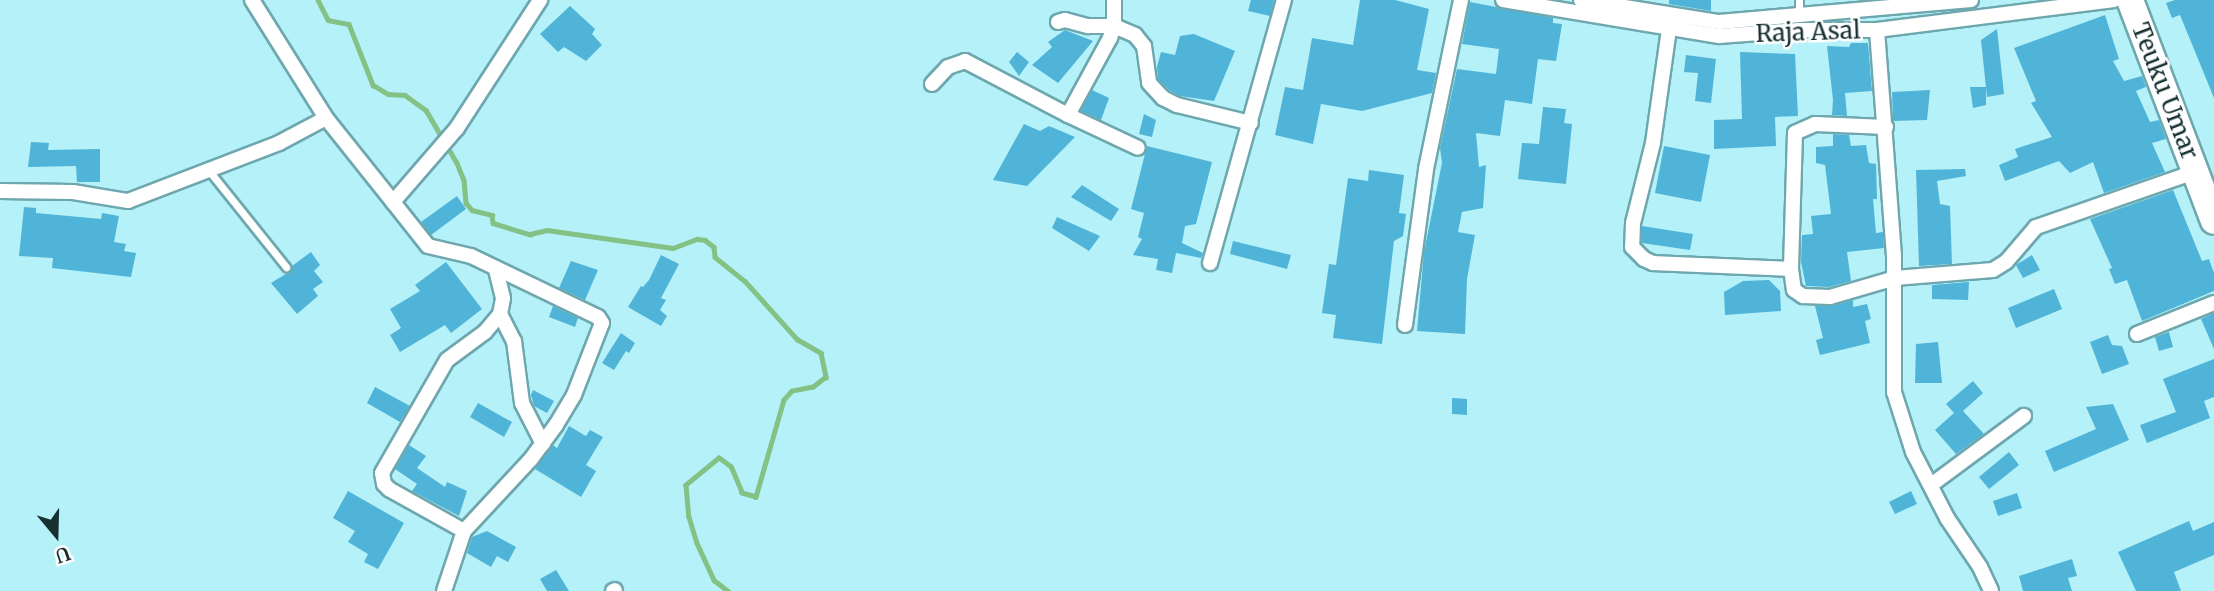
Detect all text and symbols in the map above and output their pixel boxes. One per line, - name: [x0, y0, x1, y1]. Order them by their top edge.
- street label: Raja Asal: [1755, 16, 1861, 48]
- street label: Teuku Umar: [2126, 19, 2204, 163]
- north arrow: [21, 500, 91, 570]
- text: U: [52, 541, 73, 569]

